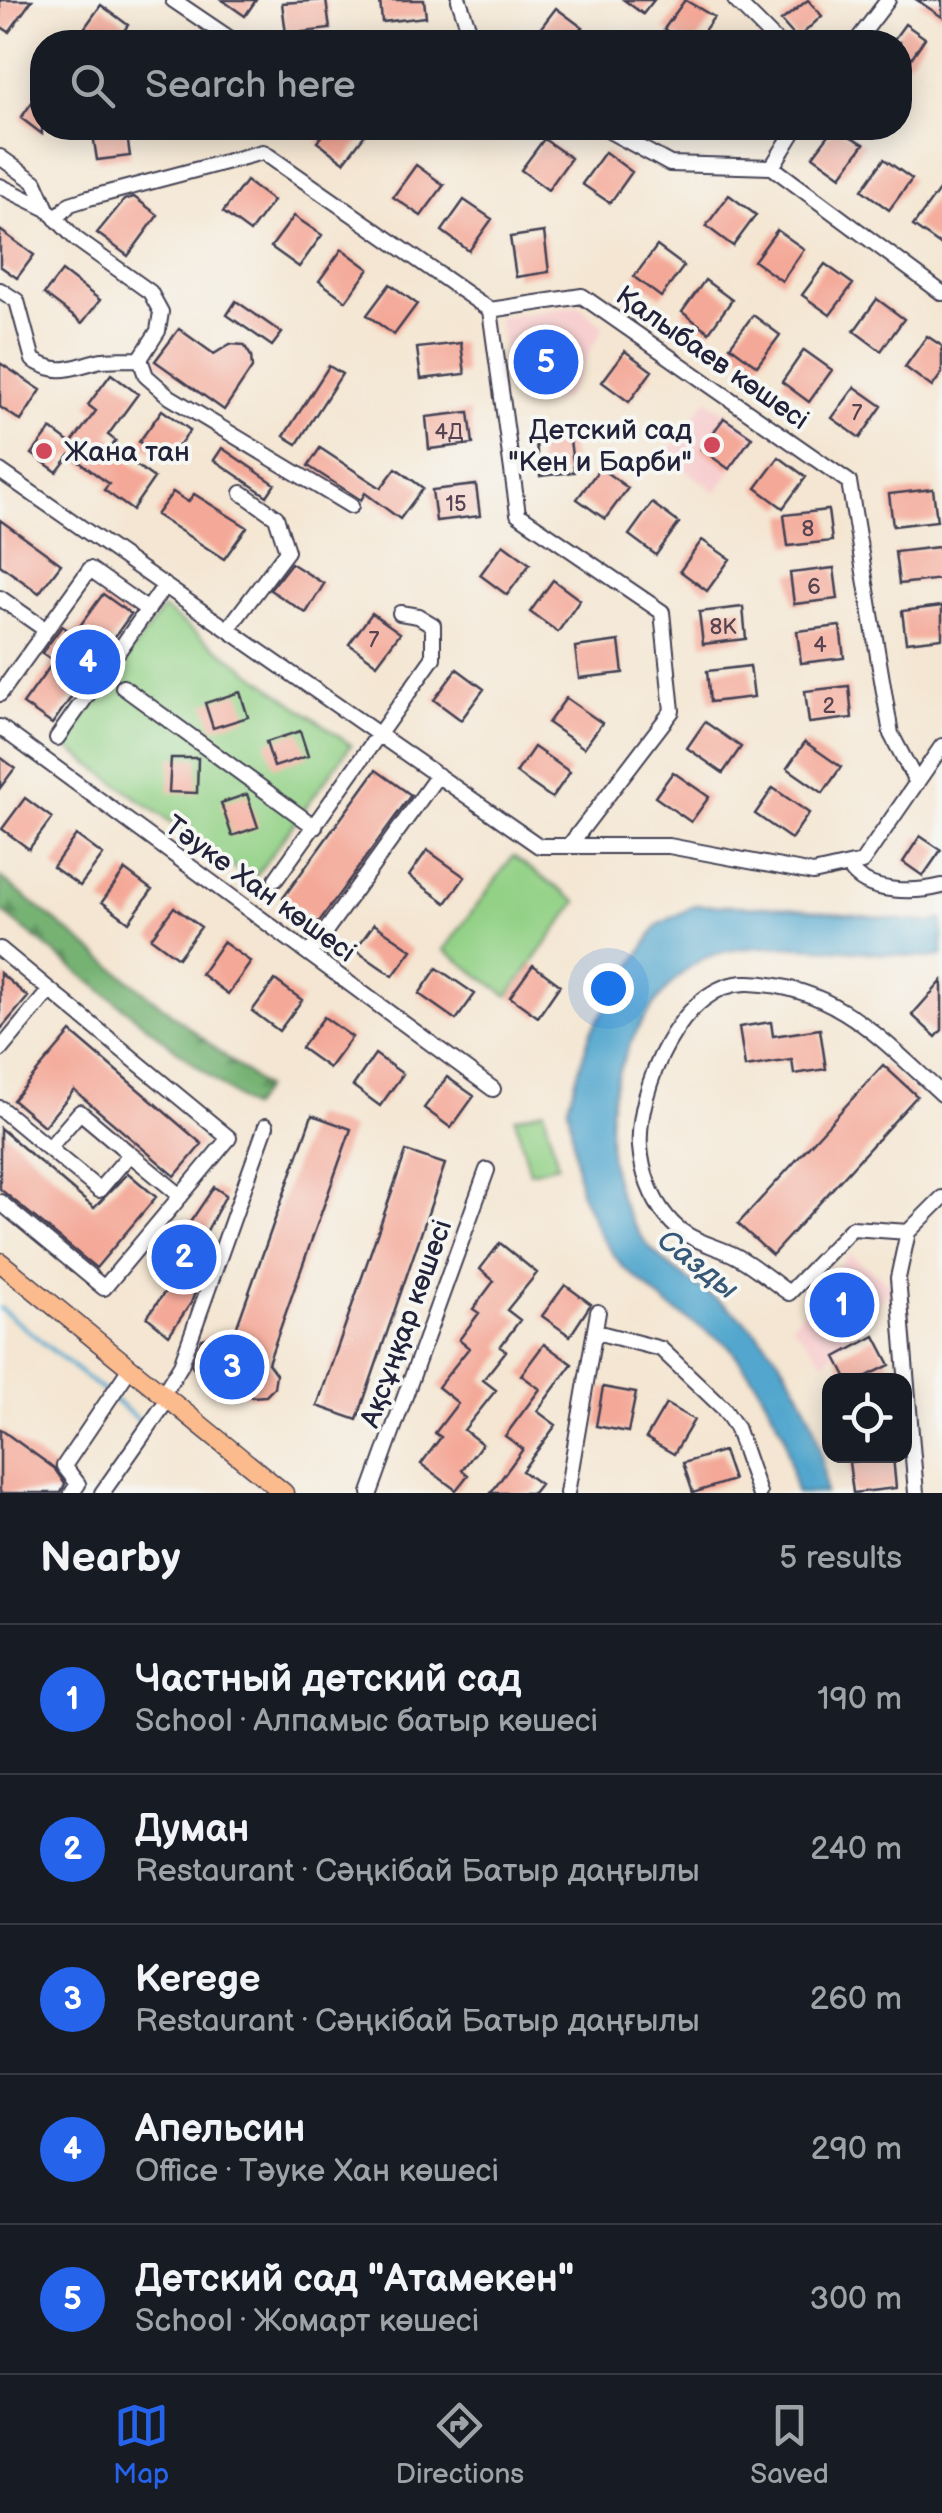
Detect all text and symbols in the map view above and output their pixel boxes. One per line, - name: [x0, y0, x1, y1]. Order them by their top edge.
- search box: [30, 30, 912, 140]
- icon: search: [65, 58, 120, 113]
- text: Search here: [145, 63, 356, 108]
- street label: Қалыбаев көшесі: [609, 279, 815, 437]
- pin: 5: [514, 324, 578, 400]
- house number: 7: [852, 400, 863, 427]
- place label: Детский сад "Кен и Барби": [508, 414, 692, 479]
- house number: 4Д: [435, 419, 464, 446]
- marker: Детский сад "Кен и Барби": [701, 434, 723, 456]
- place label: Жана тан: [64, 436, 190, 469]
- marker: Жана тан: [33, 440, 55, 462]
- house number: 15: [445, 491, 467, 518]
- house number: 8: [802, 516, 814, 543]
- house number: 6: [807, 574, 821, 601]
- house number: 8К: [709, 614, 737, 641]
- pin: 4: [56, 624, 120, 700]
- house number: 7: [369, 627, 380, 654]
- house number: 4: [813, 632, 827, 659]
- house number: 2: [823, 693, 836, 720]
- street label: Тәуке Хан көшесі: [158, 809, 362, 969]
- your location: [583, 963, 634, 1014]
- street label: Ақсұңқар көшесі: [353, 1215, 459, 1433]
- pin: 2: [152, 1220, 216, 1294]
- water label: Сазды: [650, 1222, 745, 1308]
- pin: 1: [810, 1268, 874, 1342]
- pin: 3: [200, 1330, 264, 1404]
- map controls: [822, 1373, 912, 1463]
- button: locate: [822, 1373, 912, 1463]
- text: Nearby: [40, 1533, 180, 1584]
- text: 5 results: [779, 1539, 902, 1578]
- text: Частный детский сад: [135, 1657, 521, 1702]
- text: 1: [66, 1680, 79, 1719]
- text: 190 m: [817, 1680, 902, 1719]
- text: School · Алпамыс батыр көшесі: [135, 1702, 598, 1741]
- text: Думан: [135, 1807, 249, 1852]
- text: 2: [63, 1830, 82, 1869]
- text: 240 m: [810, 1830, 902, 1869]
- text: Restaurant · Сәңкібай Батыр даңғылы: [135, 1852, 700, 1891]
- text: Kerege: [135, 1957, 261, 2002]
- text: 3: [63, 1980, 82, 2019]
- text: 260 m: [810, 1980, 902, 2019]
- text: Restaurant · Сәңкібай Батыр даңғылы: [135, 2002, 700, 2041]
- text: Апельсин: [135, 2107, 305, 2152]
- text: 4: [63, 2130, 82, 2169]
- text: 290 m: [811, 2130, 902, 2169]
- text: Office · Тәуке Хан көшесі: [135, 2152, 499, 2191]
- text: Детский сад "Атамекен": [135, 2257, 574, 2302]
- text: 5: [63, 2280, 82, 2319]
- text: 300 m: [810, 2280, 902, 2319]
- text: School · Жомарт көшесі: [135, 2302, 479, 2341]
- tab: Map: [113, 2398, 169, 2491]
- tab: Directions: [395, 2398, 524, 2491]
- tab: Saved: [750, 2398, 829, 2491]

